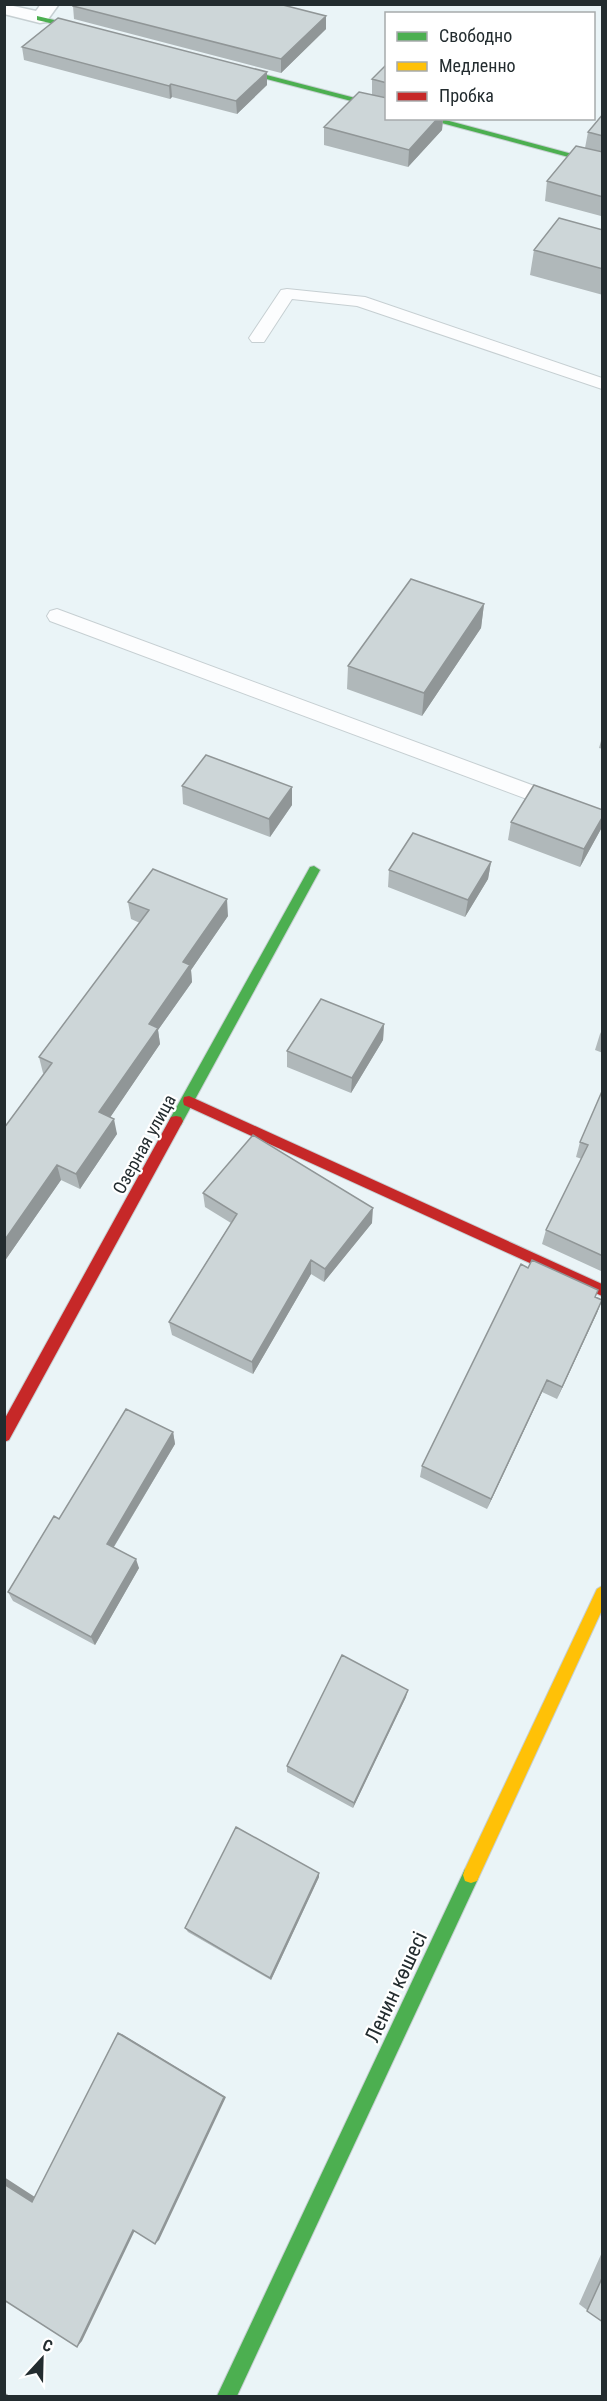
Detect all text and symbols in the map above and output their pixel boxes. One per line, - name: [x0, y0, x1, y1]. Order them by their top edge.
- legend: [385, 12, 595, 120]
- text: Свободно: [439, 25, 512, 46]
- text: Медленно: [439, 55, 516, 76]
- text: Пробка: [439, 85, 494, 106]
- street label: Озерная улица: [108, 1091, 180, 1197]
- street label: Ленин көшесі: [360, 1928, 432, 2046]
- north arrow: [12, 2329, 72, 2389]
- text: С: [40, 2335, 55, 2356]

